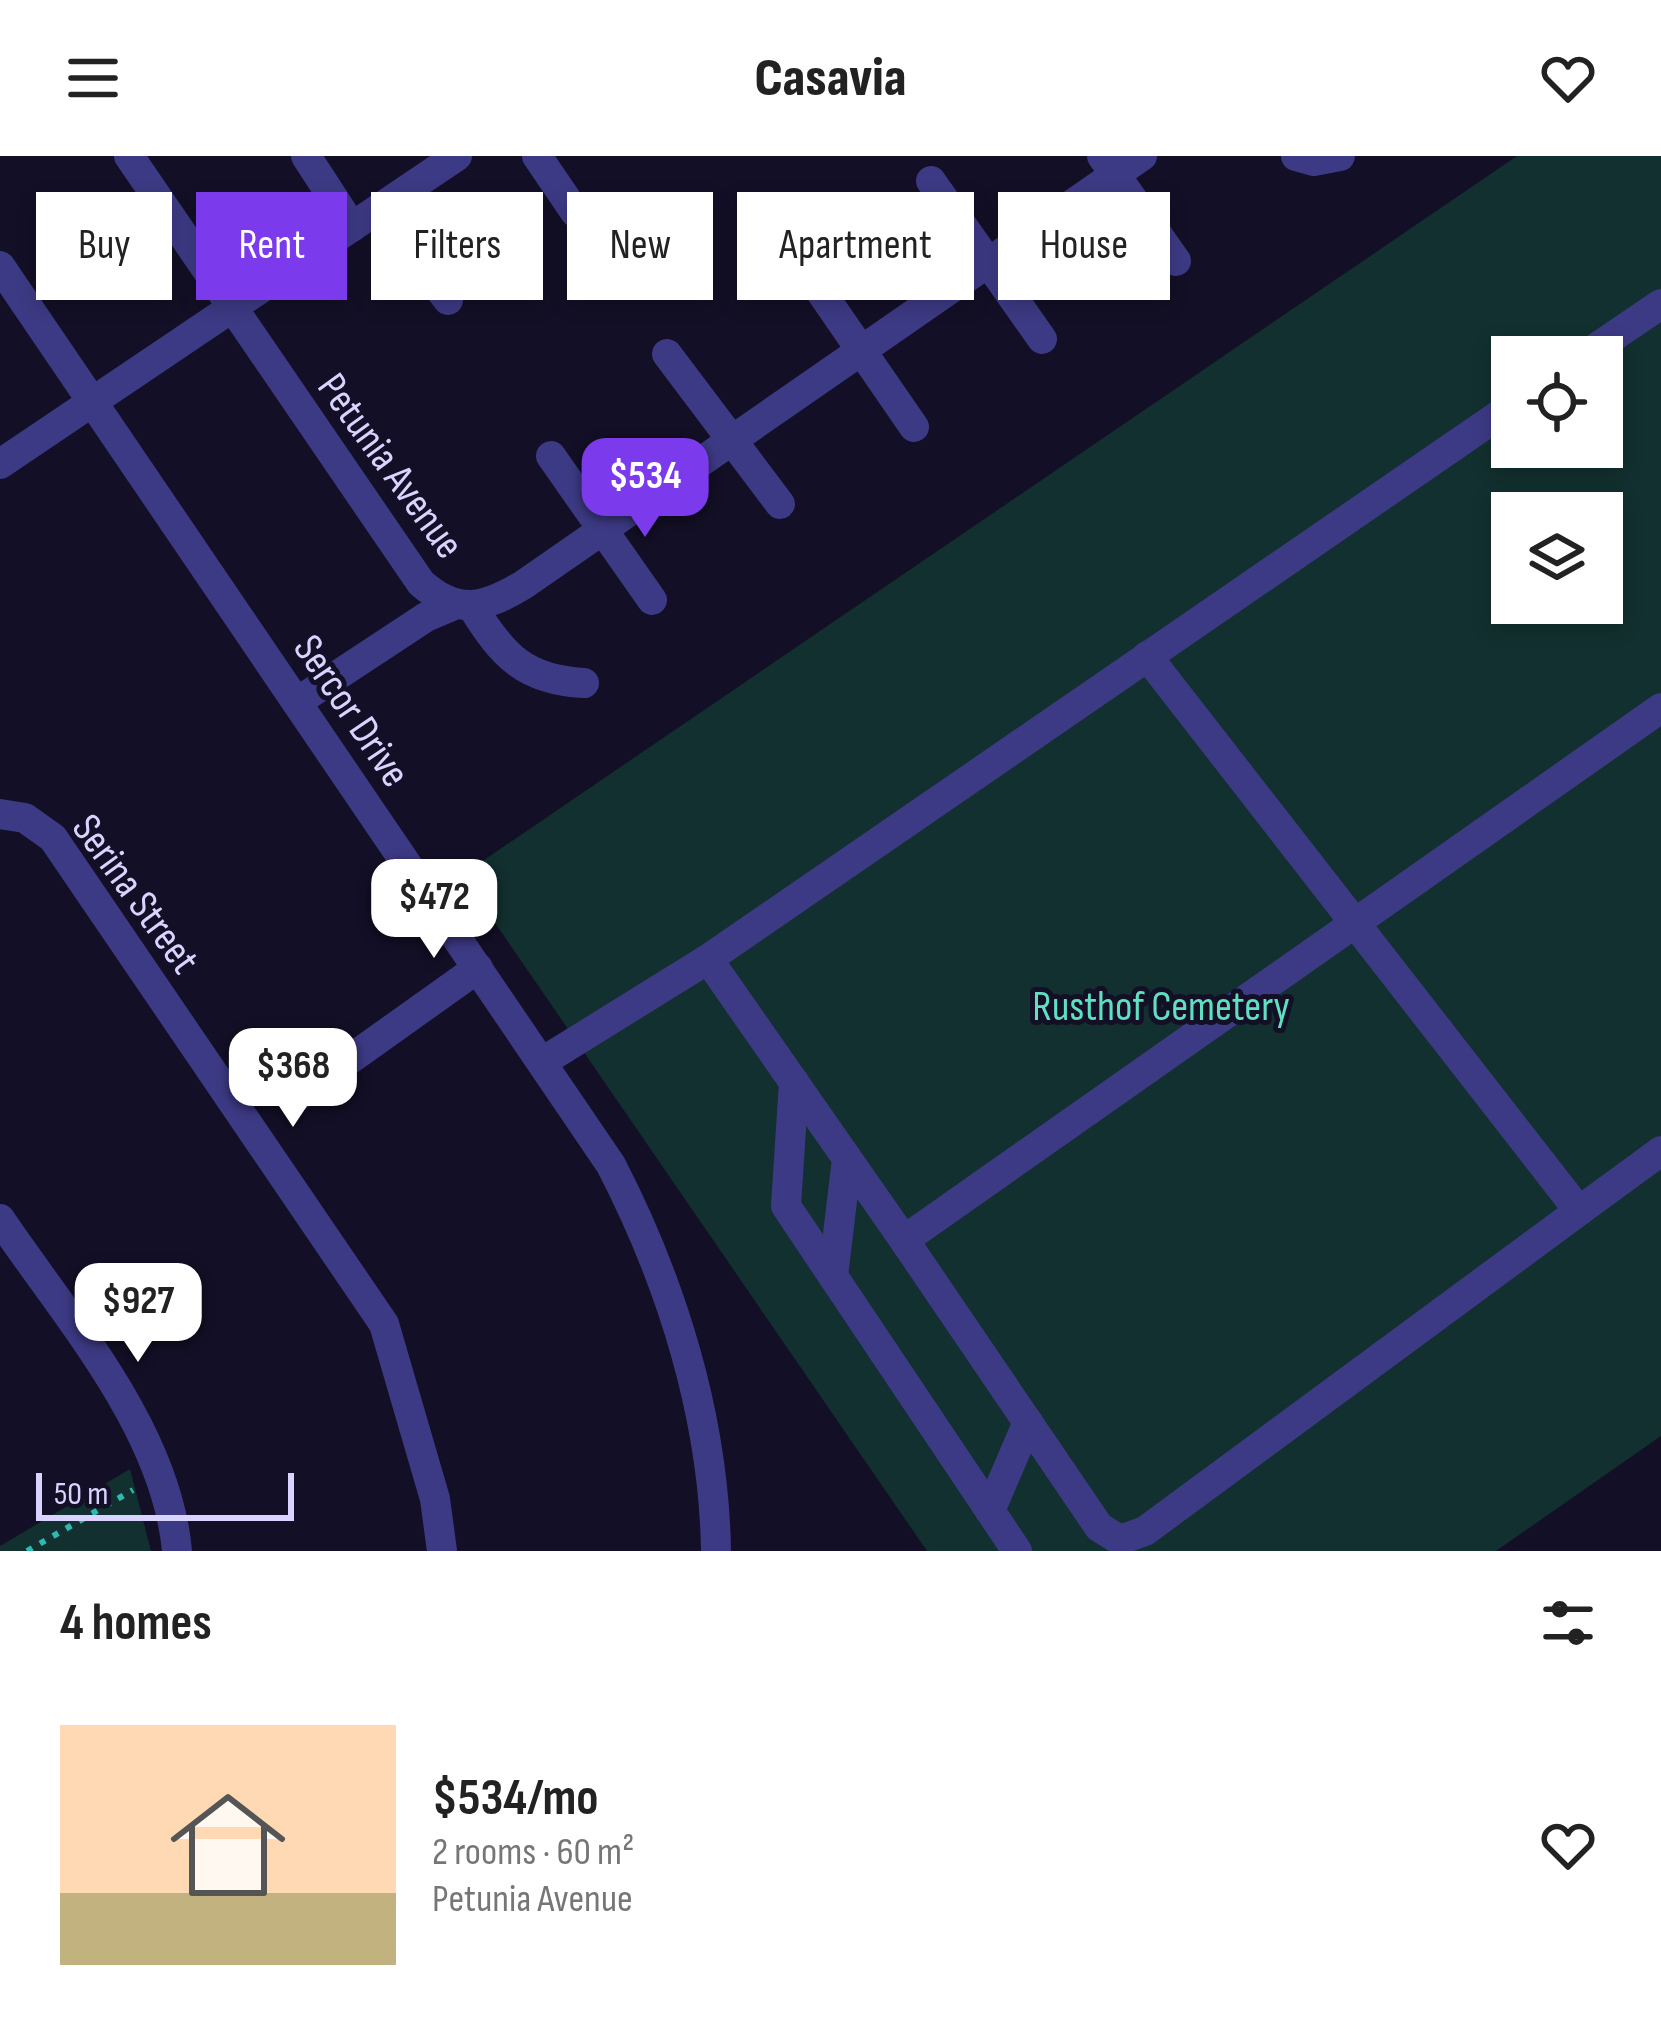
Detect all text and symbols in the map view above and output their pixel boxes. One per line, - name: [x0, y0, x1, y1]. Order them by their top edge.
- icon: menu: [60, 45, 126, 111]
- icon: heart: [1535, 45, 1601, 111]
- text: Casavia: [755, 46, 906, 111]
- chip: Buy: [36, 192, 172, 300]
- chip: Rent: [196, 192, 347, 300]
- chip: Filters: [371, 192, 543, 300]
- chip: New: [567, 192, 713, 300]
- chip: Apartment: [737, 192, 974, 300]
- chip: House: [998, 192, 1170, 300]
- map controls: [1491, 336, 1623, 624]
- button: locate: [1491, 336, 1623, 468]
- street label: Petunia Avenue: [306, 364, 474, 569]
- pin: $534: [574, 438, 716, 540]
- text: $534: [609, 453, 681, 500]
- button: layers: [1491, 492, 1623, 624]
- street label: Sercor Drive: [282, 626, 420, 797]
- street label: Serina Street: [60, 805, 210, 984]
- pin: $472: [363, 859, 505, 961]
- text: $472: [398, 874, 470, 921]
- park label: Rusthof Cemetery: [1032, 982, 1290, 1033]
- pin: $368: [222, 1028, 364, 1130]
- text: $368: [256, 1043, 330, 1090]
- pin: $927: [67, 1263, 209, 1365]
- text: $927: [102, 1278, 174, 1325]
- scale bar: [36, 1467, 294, 1520]
- text: 50 m: [54, 1474, 108, 1514]
- icon: filters: [1535, 1590, 1601, 1656]
- text: 4 homes: [60, 1593, 212, 1654]
- text: $534/mo: [432, 1768, 598, 1829]
- icon: home: [156, 1773, 300, 1917]
- icon: heart: [1535, 1812, 1601, 1878]
- text: 2 rooms · 60 m²: [432, 1829, 634, 1876]
- text: Petunia Avenue: [432, 1876, 633, 1923]

